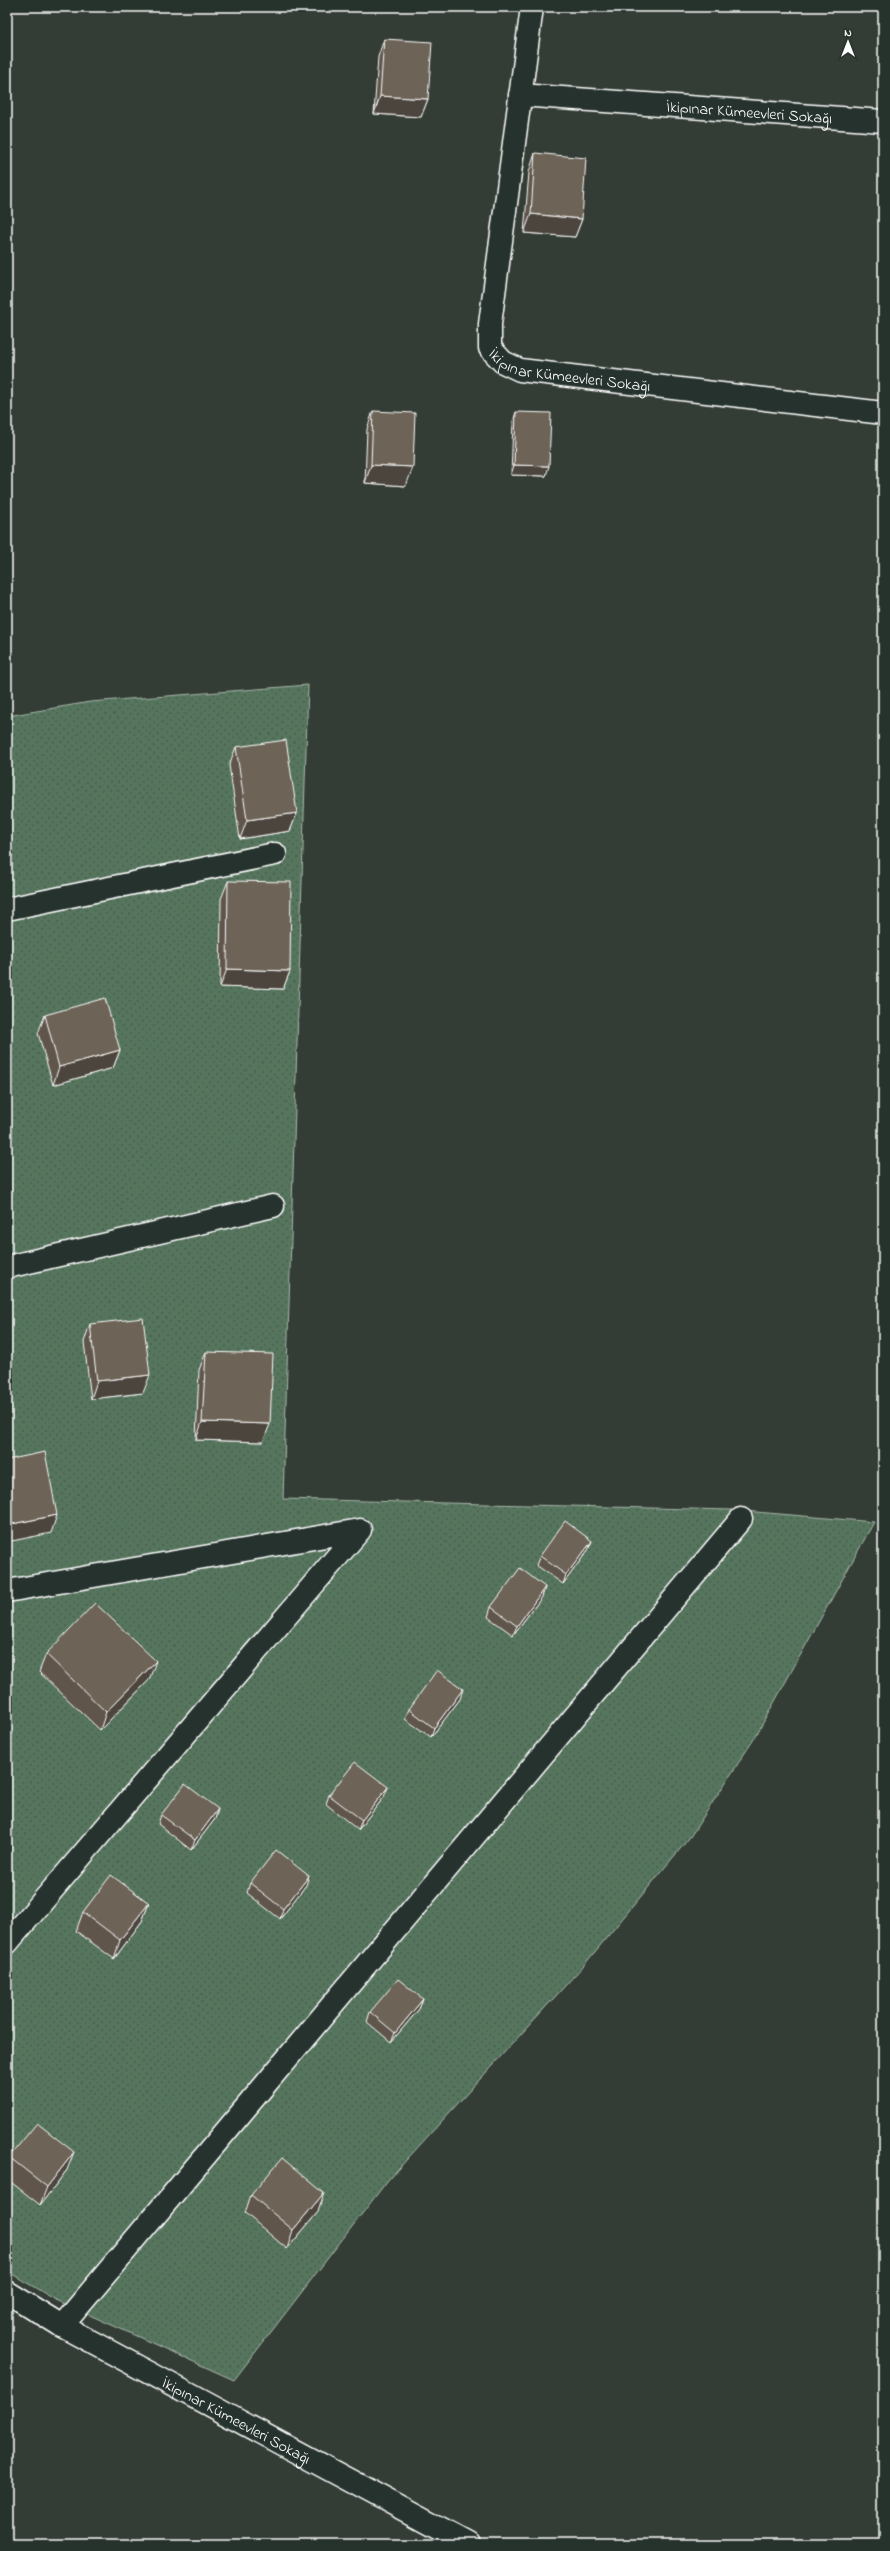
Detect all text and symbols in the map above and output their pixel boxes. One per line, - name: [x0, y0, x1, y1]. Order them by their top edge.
- north arrow: [828, 22, 868, 62]
- text: N: [844, 25, 852, 41]
- street label: İkipınar Kümeevleri Sokağı: [665, 96, 833, 131]
- street label: İkipınar Kümeevleri Sokağı: [482, 343, 652, 399]
- street label: İkipınar Kümeevleri Sokağı: [157, 2372, 315, 2472]

